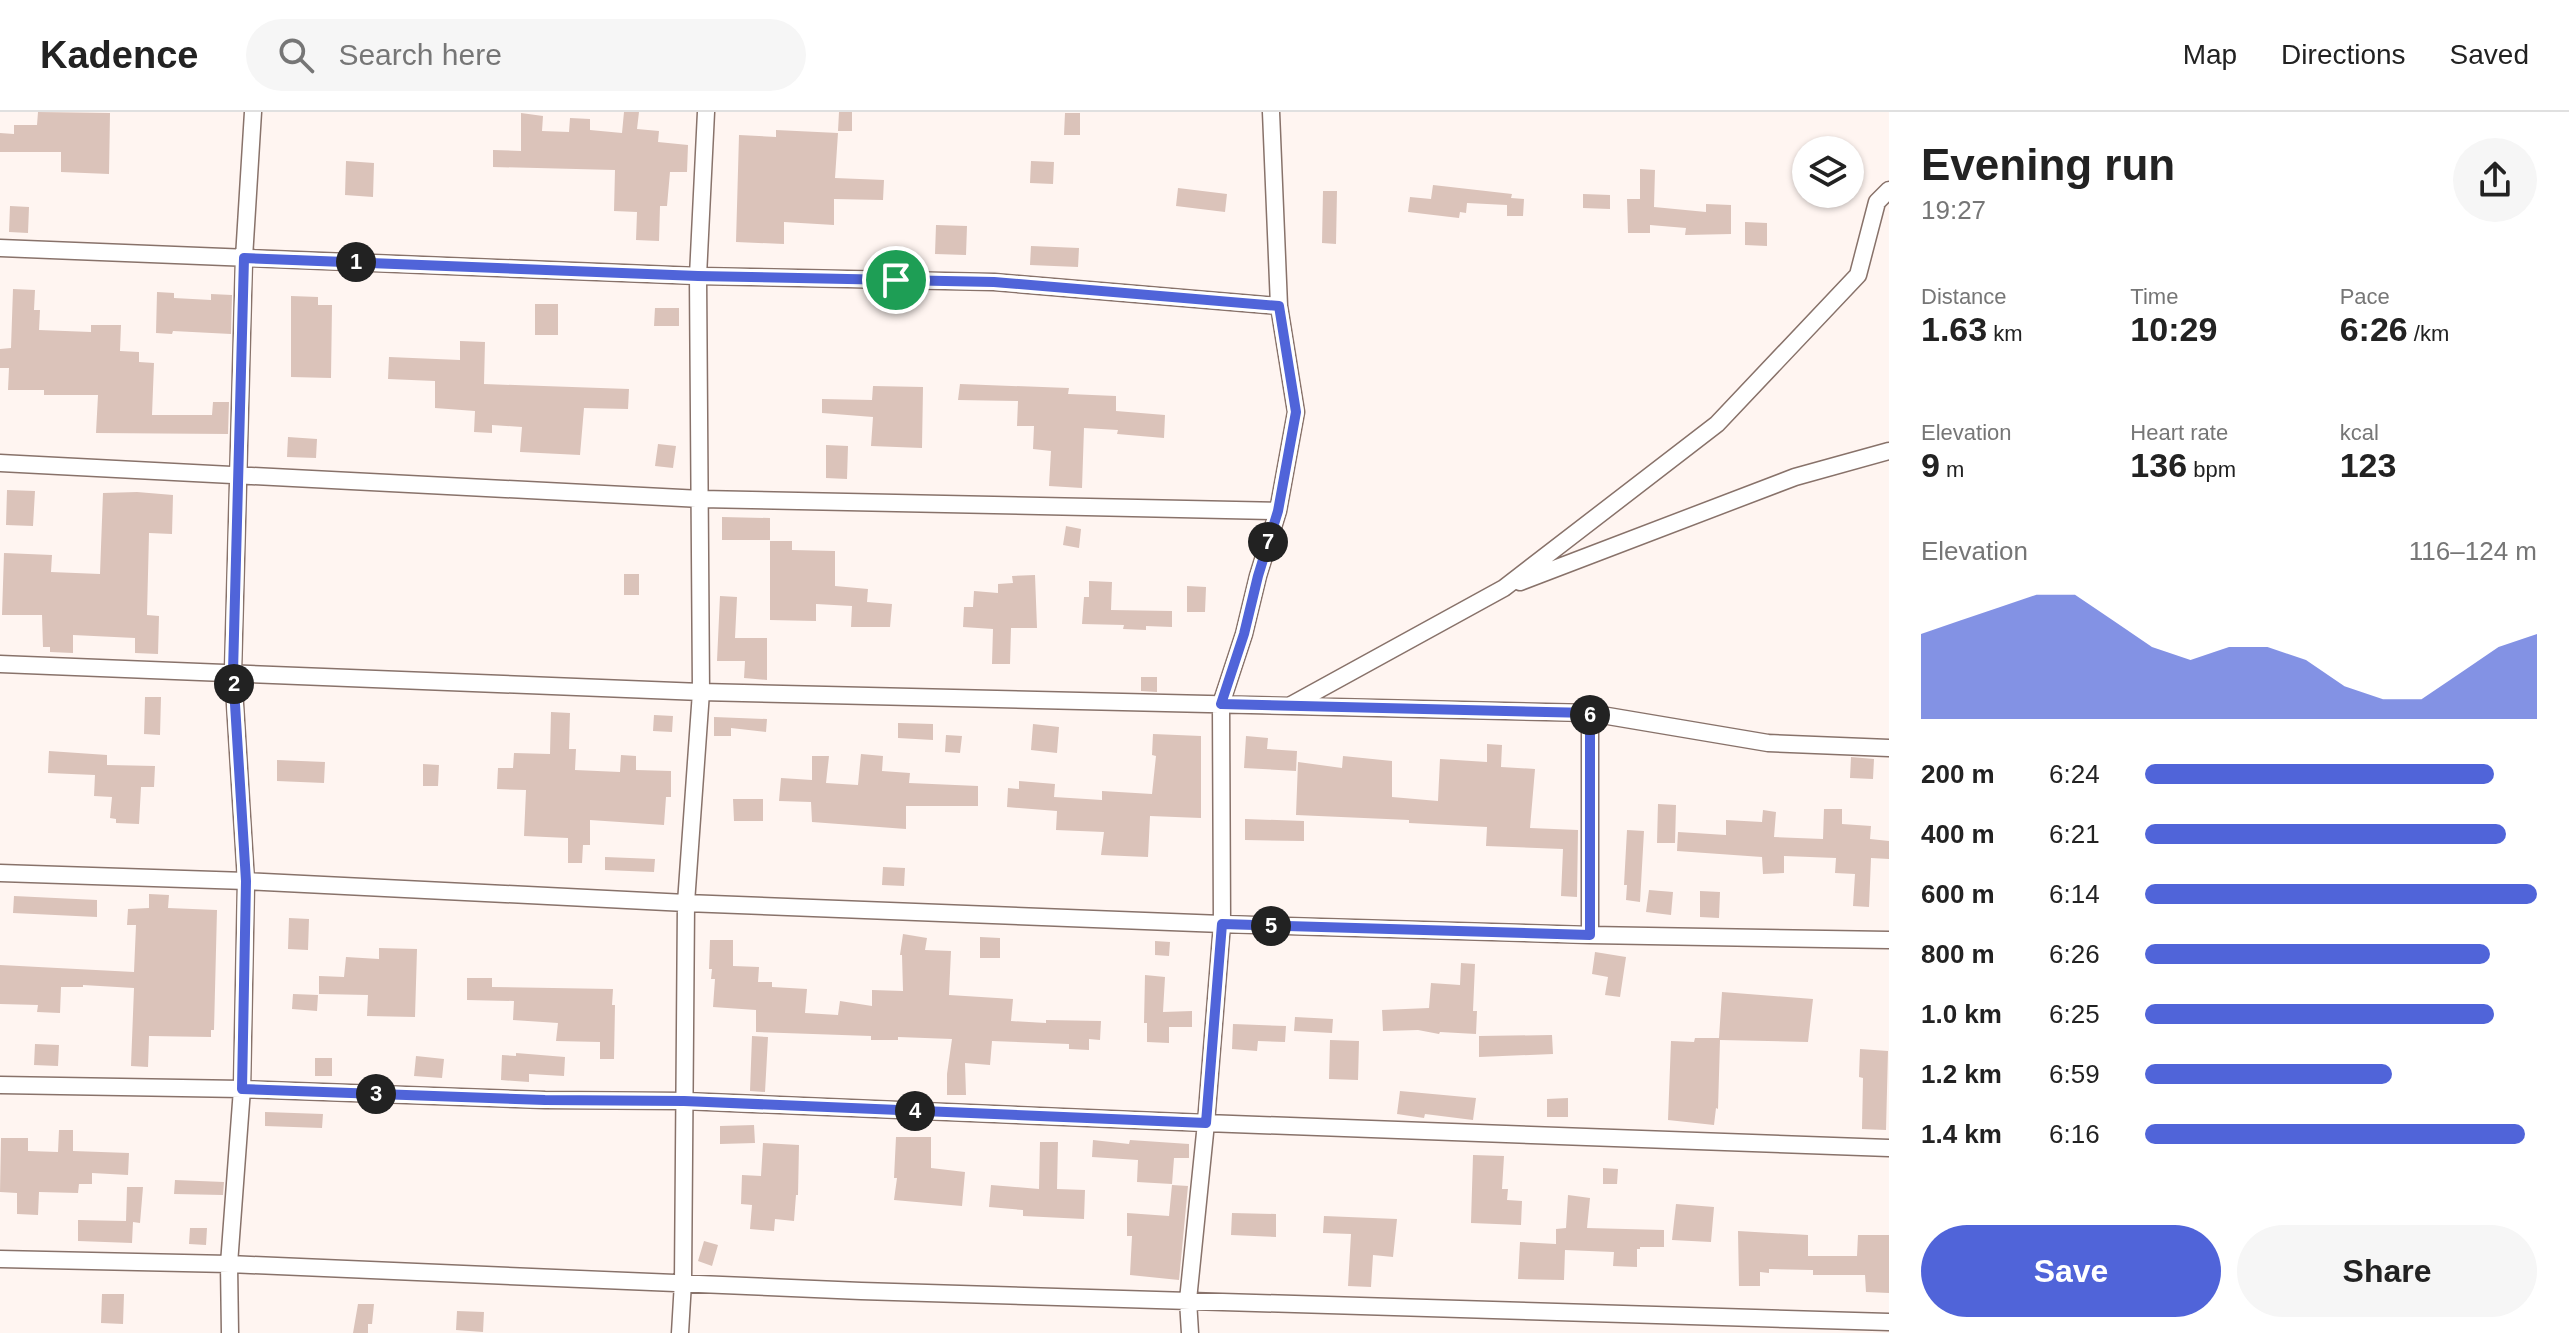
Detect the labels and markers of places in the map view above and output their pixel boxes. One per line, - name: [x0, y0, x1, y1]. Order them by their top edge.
- pin: 1: [336, 242, 376, 282]
- pin: [862, 246, 930, 314]
- pin: 7: [1248, 522, 1288, 562]
- pin: 2: [214, 664, 254, 704]
- pin: 6: [1570, 695, 1610, 735]
- pin: 5: [1251, 906, 1291, 946]
- pin: 3: [356, 1074, 396, 1114]
- pin: 4: [895, 1091, 935, 1131]

